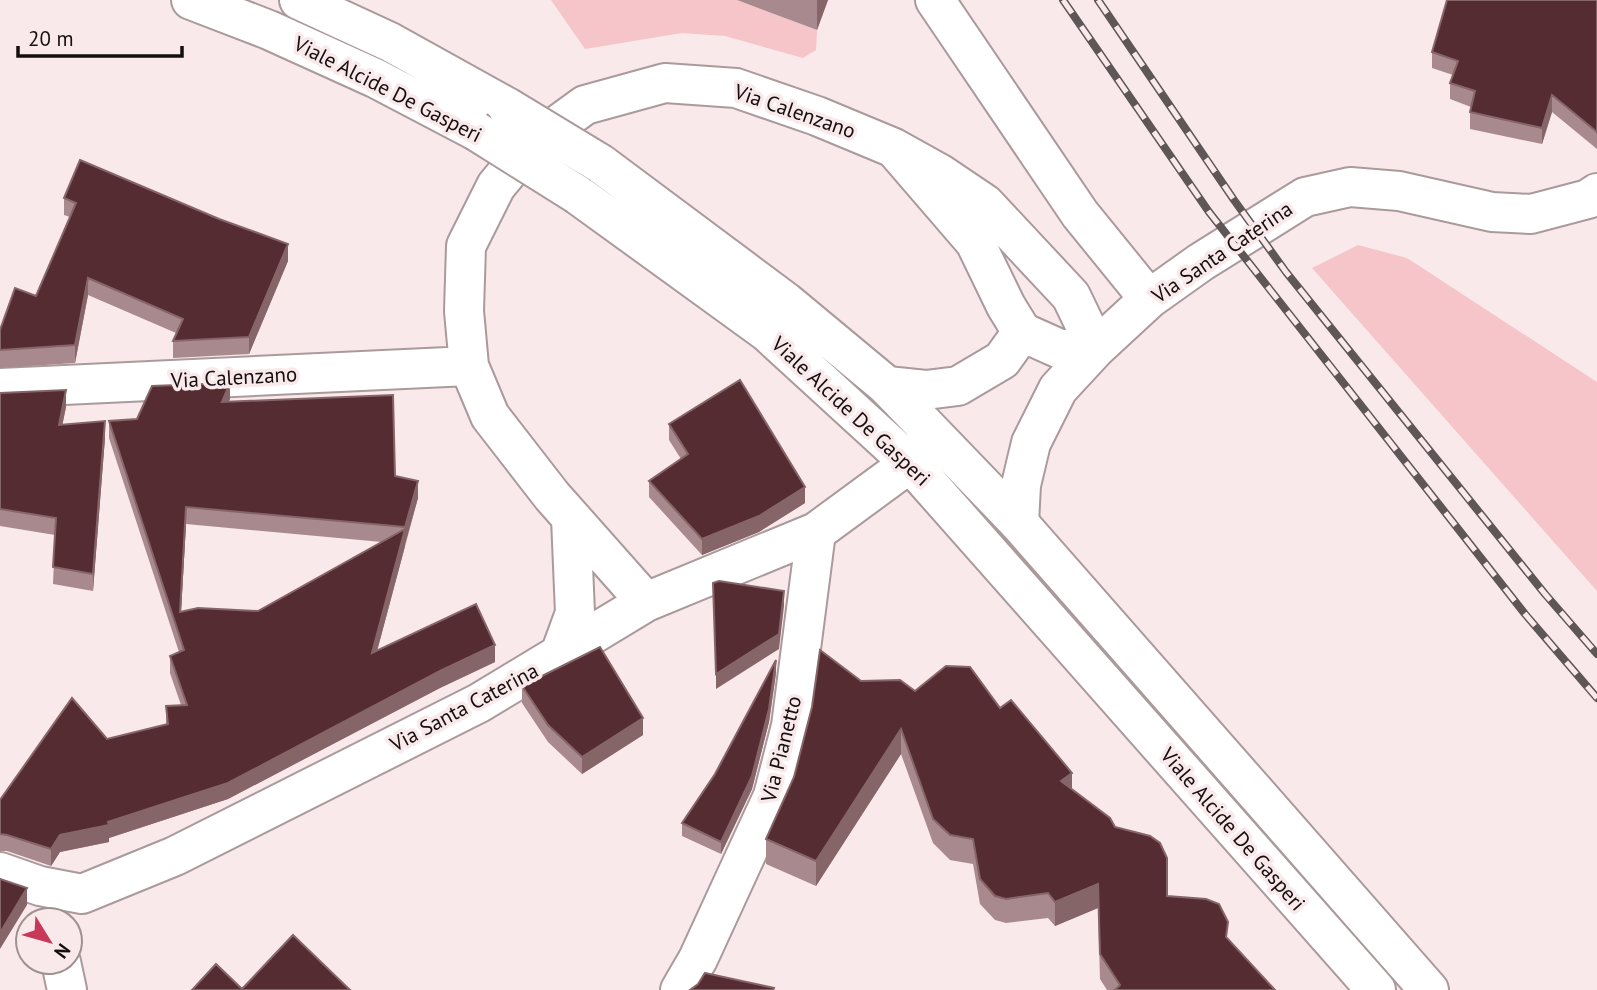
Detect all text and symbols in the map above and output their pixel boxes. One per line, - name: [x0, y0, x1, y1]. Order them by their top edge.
- scale bar: [18, 14, 182, 58]
- text: 20 m: [28, 25, 74, 52]
- street label: Viale Alcide De Gasperi: [288, 29, 487, 148]
- street label: Via Calenzano: [730, 77, 859, 144]
- street label: Via Santa Caterina: [1146, 195, 1298, 310]
- street label: Viale Alcide De Gasperi: [765, 330, 936, 492]
- street label: Via Calenzano: [169, 360, 298, 394]
- street label: Via Santa Caterina: [384, 657, 543, 758]
- street label: Via Pianetto: [755, 693, 807, 806]
- street label: Viale Alcide De Gasperi: [1154, 741, 1311, 916]
- north arrow: [14, 906, 84, 976]
- text: N: [49, 939, 76, 963]

